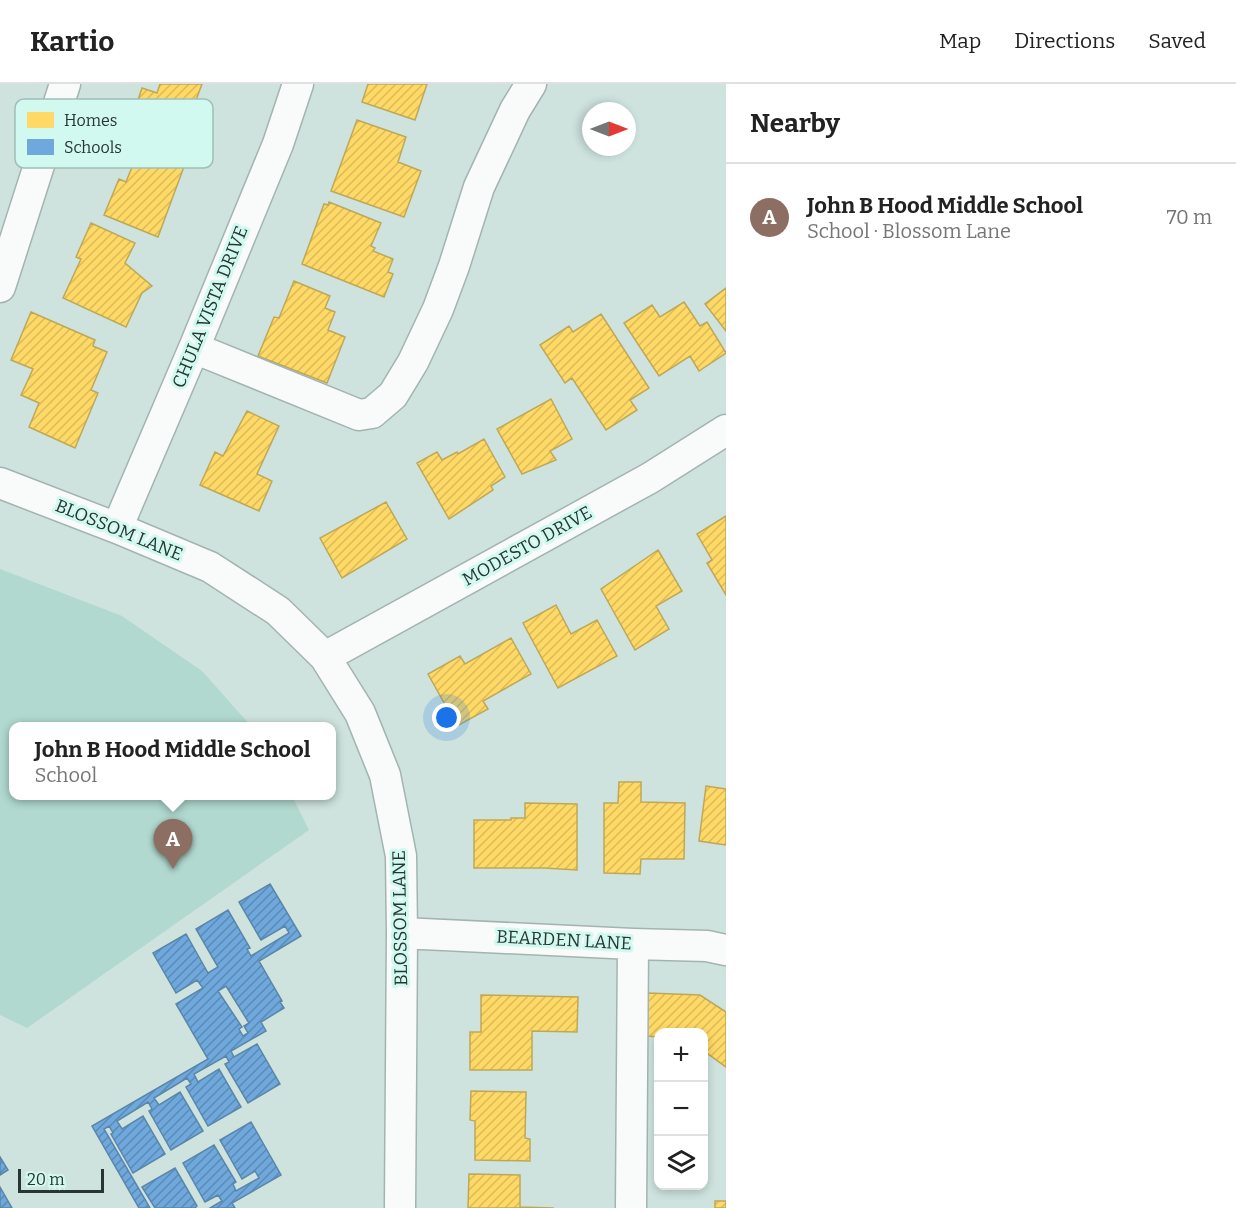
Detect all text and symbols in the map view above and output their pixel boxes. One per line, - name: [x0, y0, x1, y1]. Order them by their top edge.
- text: Kartio: [30, 25, 114, 58]
- text: Map: [939, 28, 981, 54]
- text: Directions: [1014, 28, 1115, 54]
- text: Saved: [1148, 28, 1206, 54]
- legend: [15, 99, 213, 168]
- north arrow: [582, 102, 636, 156]
- text: Nearby: [750, 108, 840, 139]
- text: Homes: [64, 111, 117, 130]
- text: Schools: [64, 138, 122, 157]
- text: John B Hood Middle School: [807, 192, 1083, 219]
- text: A: [762, 205, 777, 229]
- text: 70 m: [1166, 205, 1212, 229]
- text: School · Blossom Lane: [807, 219, 1011, 243]
- street label: CHULA VISTA DRIVE: [167, 223, 253, 391]
- street label: BLOSSOM LANE: [52, 494, 186, 566]
- street label: MODESTO DRIVE: [458, 501, 596, 591]
- your location: [432, 703, 461, 732]
- popup: [9, 722, 336, 800]
- text: John B Hood Middle School: [34, 736, 311, 763]
- text: School: [34, 763, 97, 787]
- pin: A: [154, 820, 192, 869]
- street label: BLOSSOM LANE: [388, 850, 412, 986]
- street label: BEARDEN LANE: [496, 925, 632, 955]
- map controls: [654, 1028, 708, 1190]
- button: +: [654, 1028, 708, 1082]
- button: −: [654, 1082, 708, 1136]
- button: layers: [654, 1136, 708, 1190]
- scale bar: [18, 1166, 104, 1194]
- text: 20 m: [27, 1170, 64, 1189]

